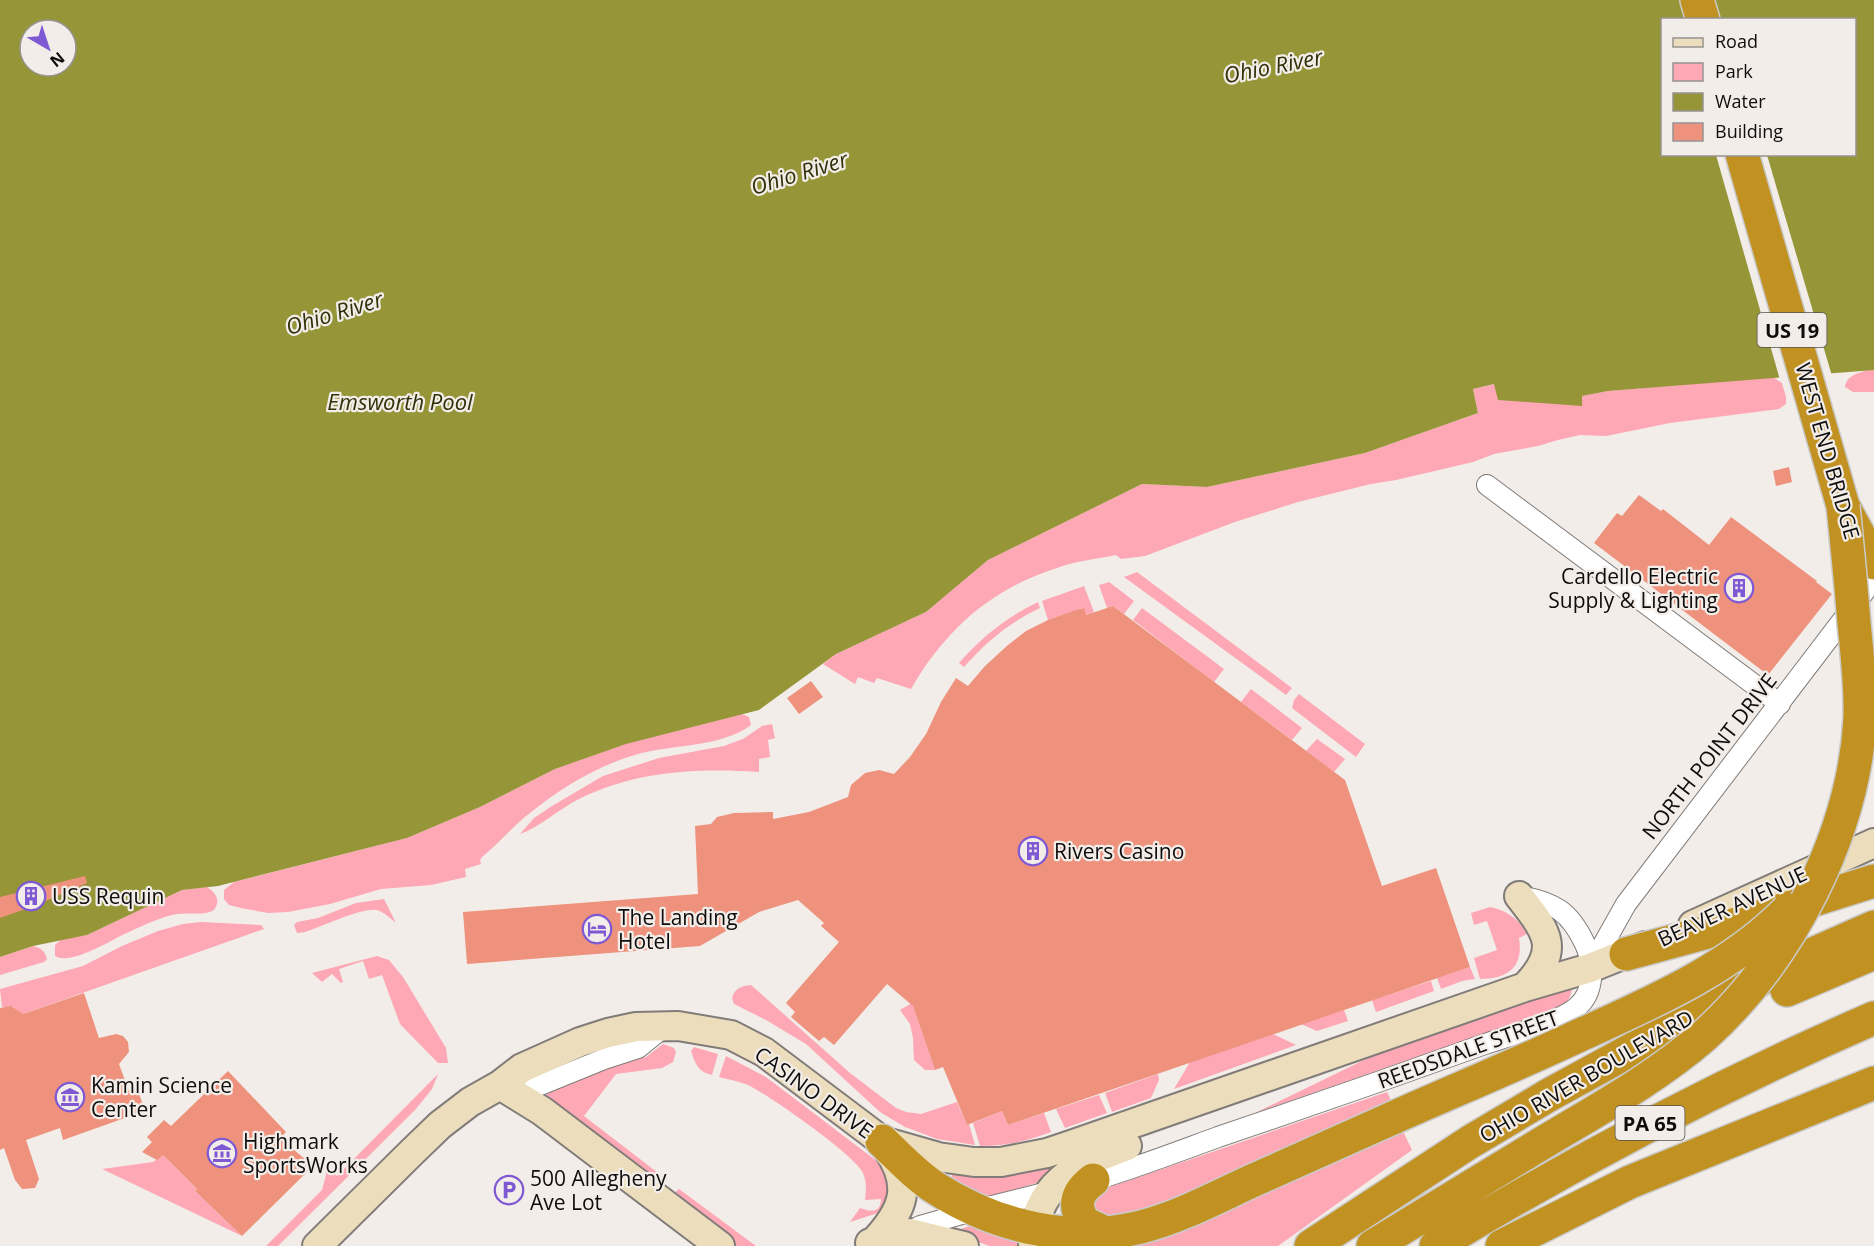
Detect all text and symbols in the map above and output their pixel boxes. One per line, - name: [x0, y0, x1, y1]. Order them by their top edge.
- north arrow: [18, 18, 78, 78]
- legend: [1661, 18, 1856, 156]
- text: Road: [1715, 29, 1758, 53]
- water label: Ohio River: [1221, 40, 1326, 89]
- text: N: [45, 47, 69, 72]
- text: Park: [1715, 59, 1753, 83]
- text: Water: [1715, 89, 1766, 113]
- text: Building: [1715, 119, 1783, 143]
- water label: Ohio River: [747, 143, 852, 201]
- water label: Ohio River: [282, 283, 387, 341]
- road number: US 19: [1758, 313, 1826, 347]
- street label: WEST END BRIDGE: [1789, 360, 1867, 542]
- water label: Emsworth Pool: [327, 386, 473, 416]
- place label: Cardello Electric Supply & Lighting: [1548, 562, 1718, 614]
- building icon: Cardello Electric Supply & Lighting: [1723, 572, 1755, 604]
- street label: NORTH POINT DRIVE: [1635, 667, 1783, 845]
- building icon: Rivers Casino: [1017, 835, 1049, 867]
- place label: Rivers Casino: [1054, 837, 1184, 865]
- street label: BEAVER AVENUE: [1653, 859, 1811, 953]
- building icon: USS Requin: [15, 880, 47, 912]
- place label: USS Requin: [52, 882, 164, 910]
- place label: The Landing Hotel: [618, 903, 738, 955]
- hotel icon: The Landing Hotel: [581, 913, 613, 945]
- street label: REEDSDALE STREET: [1374, 1003, 1563, 1095]
- street label: OHIO RIVER BOULEVARD: [1474, 1003, 1698, 1149]
- street label: CASINO DRIVE: [749, 1040, 879, 1144]
- place label: Kamin Science Center: [91, 1071, 232, 1123]
- museum icon: Kamin Science Center: [54, 1081, 86, 1113]
- road number: PA 65: [1616, 1106, 1684, 1140]
- place label: Highmark SportsWorks: [243, 1127, 368, 1179]
- museum icon: Highmark SportsWorks: [206, 1137, 238, 1169]
- place label: 500 Allegheny Ave Lot: [530, 1164, 667, 1216]
- parking icon: 500 Allegheny Ave Lot: [493, 1174, 525, 1206]

